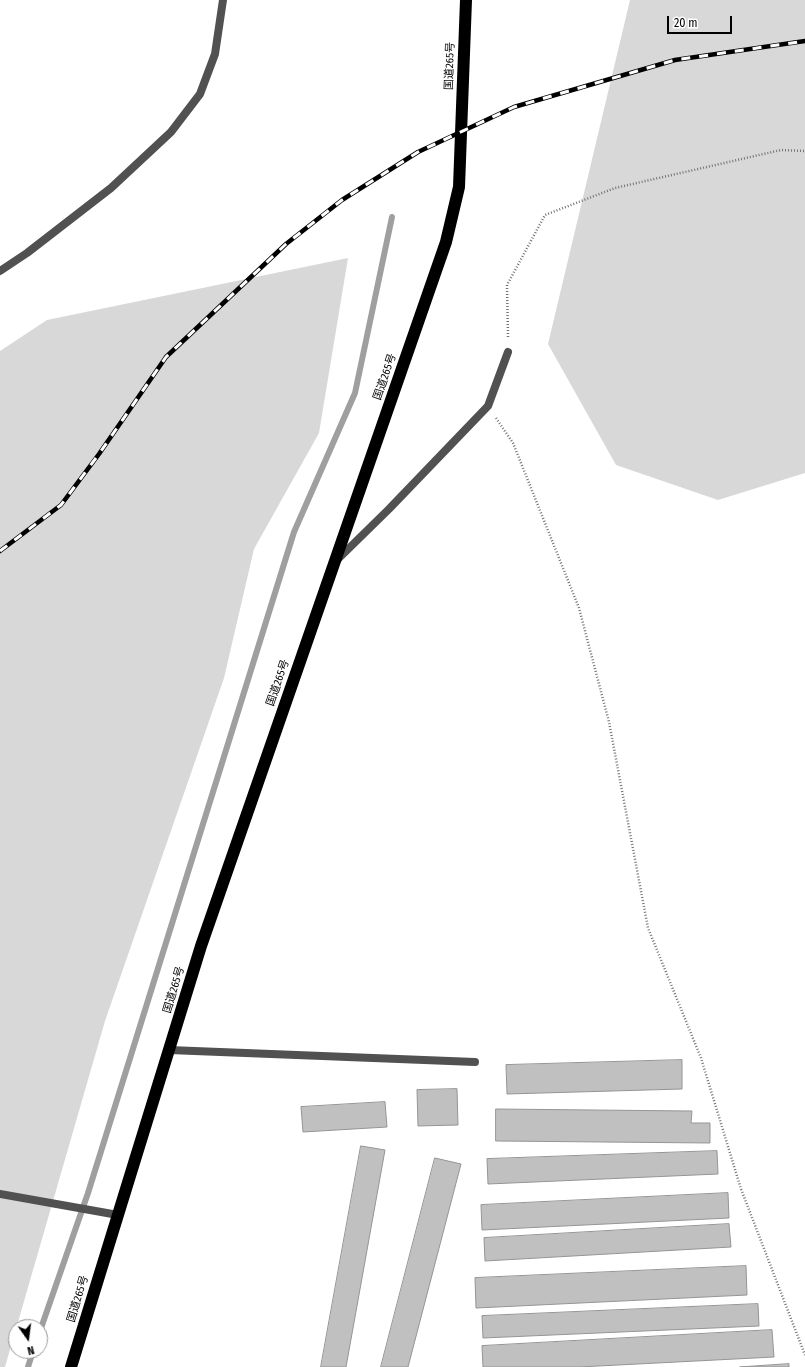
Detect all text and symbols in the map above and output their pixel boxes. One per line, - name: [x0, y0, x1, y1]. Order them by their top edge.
- scale bar: [669, 8, 734, 34]
- text: 20 m: [674, 16, 698, 30]
- street label: 国道265号: [443, 42, 457, 90]
- street label: 国道265号: [371, 352, 399, 402]
- street label: 国道265号: [264, 658, 292, 708]
- street label: 国道265号: [161, 965, 187, 1015]
- street label: 国道265号: [65, 1274, 91, 1324]
- north arrow: [8, 1319, 48, 1359]
- text: N: [26, 1343, 36, 1357]

